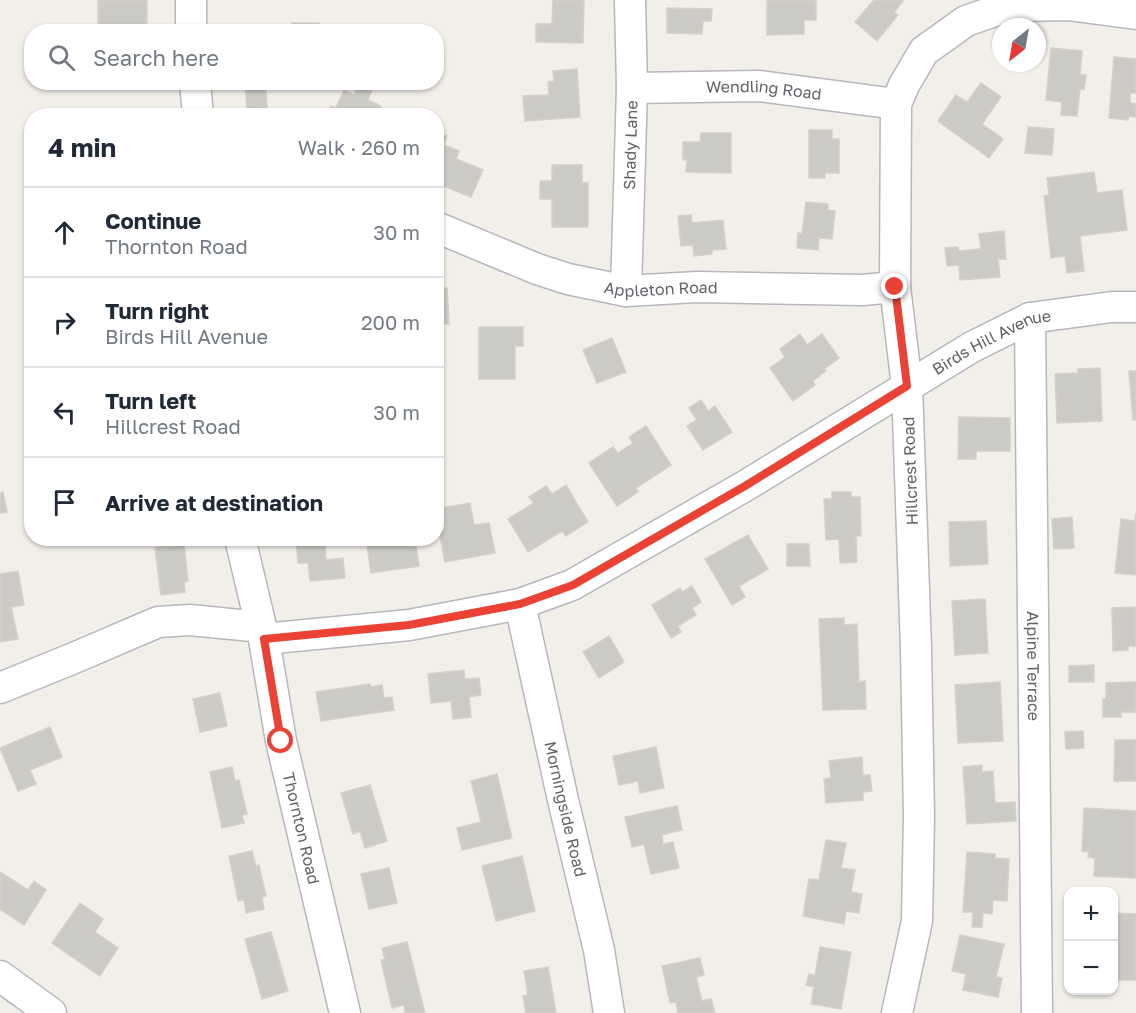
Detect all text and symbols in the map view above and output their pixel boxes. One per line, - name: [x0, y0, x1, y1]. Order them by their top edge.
- north arrow: [992, 18, 1046, 72]
- search box: [24, 24, 444, 90]
- icon: search: [45, 41, 78, 74]
- text: Search here: [93, 44, 219, 71]
- street label: Wendling Road: [706, 76, 823, 104]
- street label: Shady Lane: [619, 100, 642, 190]
- text: 4 min: [48, 132, 116, 163]
- text: Walk · 260 m: [298, 135, 420, 159]
- text: Continue: [105, 207, 201, 234]
- icon: ahead: [48, 216, 81, 249]
- text: 30 m: [373, 220, 420, 244]
- text: Thornton Road: [105, 234, 248, 258]
- route end: [881, 273, 907, 299]
- street label: Appleton Road: [602, 277, 718, 301]
- text: Turn right: [105, 297, 209, 324]
- street label: Birds Hill Avenue: [929, 305, 1052, 379]
- icon: right: [48, 306, 81, 339]
- text: 200 m: [361, 310, 420, 334]
- text: Birds Hill Avenue: [105, 324, 268, 348]
- text: Turn left: [105, 387, 196, 414]
- icon: left: [48, 396, 81, 429]
- text: 30 m: [373, 400, 420, 424]
- text: Hillcrest Road: [105, 414, 241, 438]
- street label: Hillcrest Road: [898, 416, 922, 526]
- icon: arrive: [48, 486, 81, 519]
- text: Arrive at destination: [105, 489, 323, 516]
- street label: Alpine Terrace: [1023, 611, 1044, 721]
- route start: [267, 727, 293, 753]
- street label: Morningside Road: [540, 739, 591, 879]
- street label: Thornton Road: [279, 770, 324, 886]
- map controls: [1064, 887, 1118, 995]
- button: +: [1064, 887, 1118, 941]
- button: −: [1064, 941, 1118, 995]

